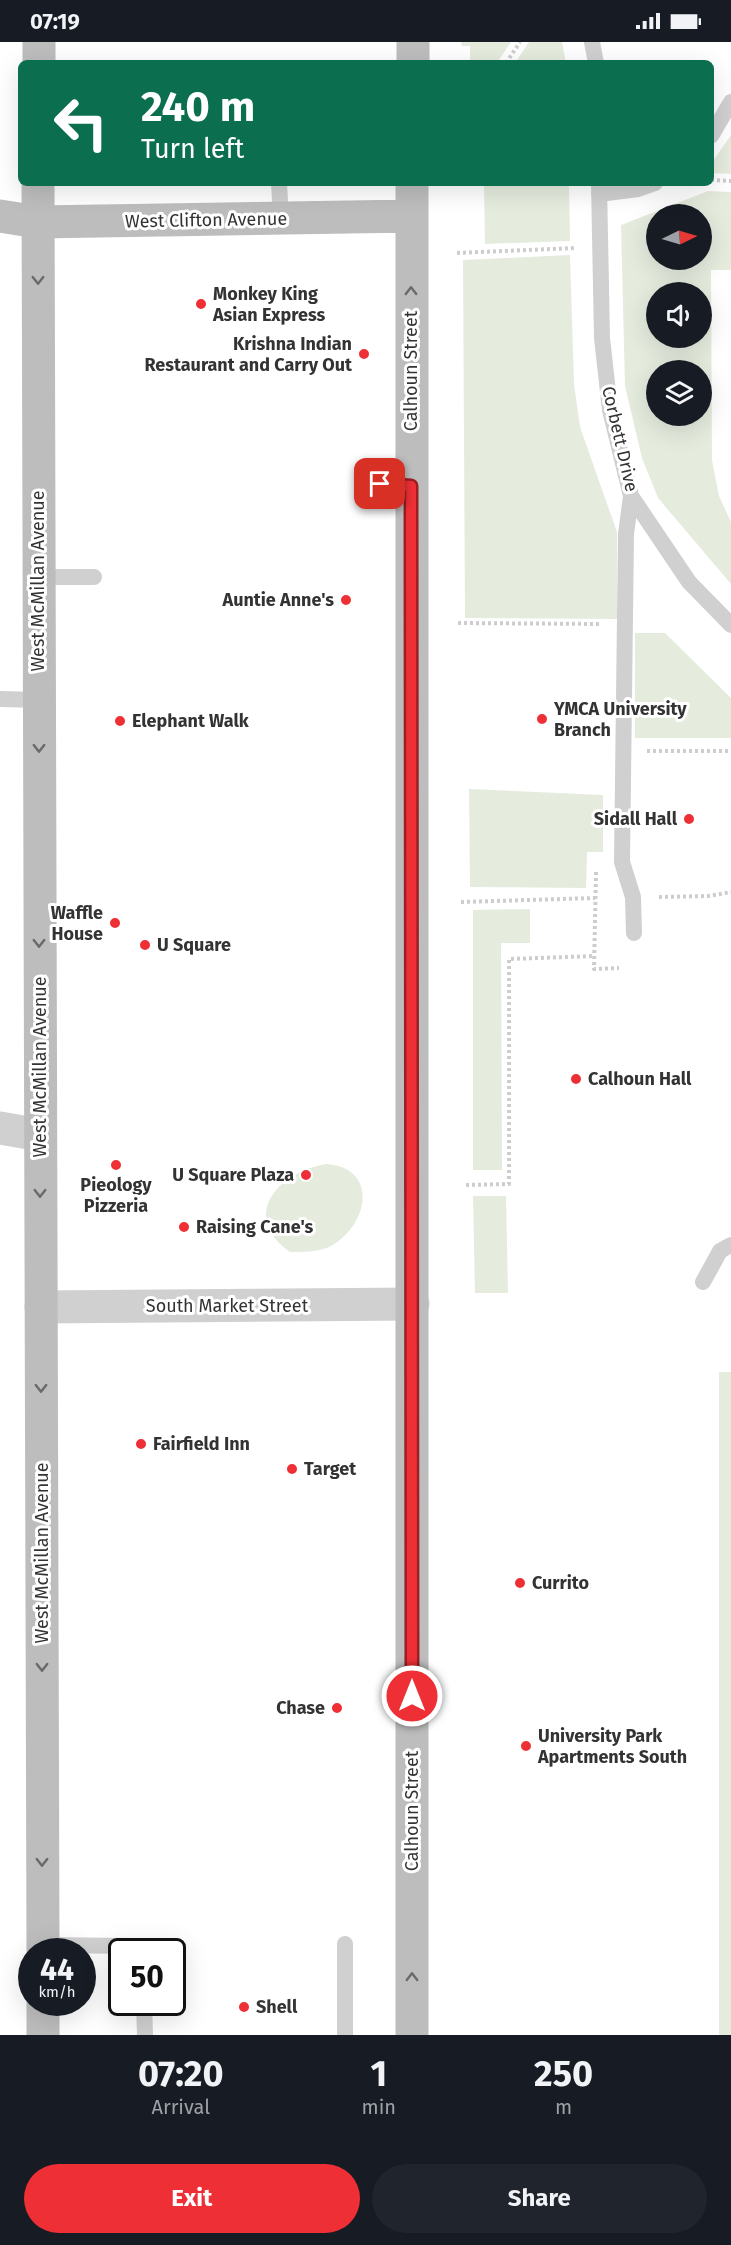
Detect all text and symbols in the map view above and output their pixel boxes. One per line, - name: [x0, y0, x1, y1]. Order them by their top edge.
- text: 07:19: [30, 8, 80, 35]
- text: 240 m: [141, 82, 255, 132]
- icon: left: [42, 84, 120, 162]
- text: Turn left: [141, 133, 244, 165]
- north arrow: [646, 204, 712, 270]
- map controls: [646, 204, 712, 426]
- street label: West Clifton Avenue: [125, 208, 287, 232]
- one-way arrow: [32, 276, 44, 285]
- button: sound: [646, 282, 712, 348]
- place label: Monkey King Asian Express: [212, 283, 326, 326]
- one-way arrow: [405, 286, 418, 295]
- marker: Monkey King Asian Express: [194, 297, 208, 311]
- street label: Calhoun Street: [400, 310, 422, 431]
- place label: Krishna Indian Restaurant and Carry Out: [145, 333, 353, 376]
- marker: Krishna Indian Restaurant and Carry Out: [357, 347, 371, 361]
- button: layers: [646, 360, 712, 426]
- street label: Corbett Drive: [597, 384, 643, 494]
- pin: [354, 458, 405, 509]
- icon: arrive: [363, 467, 396, 500]
- street label: West McMillan Avenue: [27, 490, 49, 672]
- place label: Auntie Anne's: [222, 589, 334, 611]
- marker: Auntie Anne's: [339, 593, 353, 607]
- place label: YMCA University Branch: [553, 698, 687, 741]
- place label: Elephant Walk: [132, 710, 250, 732]
- marker: YMCA University Branch: [535, 712, 549, 726]
- marker: Elephant Walk: [113, 714, 127, 728]
- one-way arrow: [33, 744, 45, 753]
- place label: Sidall Hall: [594, 808, 678, 830]
- marker: Sidall Hall: [682, 812, 696, 826]
- place label: Waffle House: [51, 902, 103, 945]
- marker: Waffle House: [108, 916, 122, 930]
- place label: U Square: [157, 934, 231, 956]
- marker: U Square: [138, 938, 152, 952]
- one-way arrow: [33, 939, 45, 948]
- street label: West McMillan Avenue: [29, 976, 51, 1158]
- place label: Calhoun Hall: [588, 1068, 692, 1090]
- marker: Calhoun Hall: [569, 1072, 583, 1086]
- marker: Pieology Pizzeria: [109, 1158, 123, 1172]
- place label: U Square Plaza: [172, 1164, 294, 1186]
- marker: U Square Plaza: [299, 1168, 313, 1182]
- place label: Pieology Pizzeria: [80, 1174, 152, 1217]
- one-way arrow: [34, 1189, 46, 1198]
- place label: Raising Cane's: [196, 1216, 313, 1238]
- marker: Raising Cane's: [177, 1220, 191, 1234]
- street label: South Market Street: [146, 1295, 309, 1317]
- one-way arrow: [35, 1384, 47, 1393]
- place label: Fairfield Inn: [153, 1433, 250, 1455]
- marker: Fairfield Inn: [134, 1437, 148, 1451]
- place label: Target: [304, 1458, 357, 1480]
- street label: West McMillan Avenue: [31, 1462, 53, 1644]
- marker: Target: [285, 1462, 299, 1476]
- place label: Currito: [532, 1572, 589, 1594]
- marker: Currito: [513, 1576, 527, 1590]
- one-way arrow: [36, 1663, 48, 1672]
- position arrow: [380, 1664, 444, 1728]
- place label: Chase: [276, 1697, 325, 1719]
- marker: Chase: [330, 1701, 344, 1715]
- place label: University Park Apartments South: [537, 1725, 687, 1768]
- marker: University Park Apartments South: [519, 1739, 533, 1753]
- street label: Calhoun Street: [401, 1750, 423, 1871]
- one-way arrow: [36, 1858, 49, 1867]
- speed limit sign: 50: [108, 1938, 186, 2016]
- text: 44: [40, 1952, 74, 1988]
- one-way arrow: [406, 1972, 418, 1981]
- text: km/h: [38, 1983, 76, 2001]
- place label: Shell: [256, 1996, 298, 2018]
- marker: Shell: [237, 2000, 251, 2014]
- text: 07:20: [138, 2052, 224, 2096]
- text: 1: [370, 2052, 387, 2096]
- text: 250: [534, 2052, 593, 2096]
- text: Arrival: [151, 2095, 210, 2119]
- text: min: [362, 2095, 396, 2119]
- text: m: [555, 2095, 572, 2119]
- button: Exit: [24, 2164, 360, 2233]
- button: Share: [372, 2164, 707, 2233]

